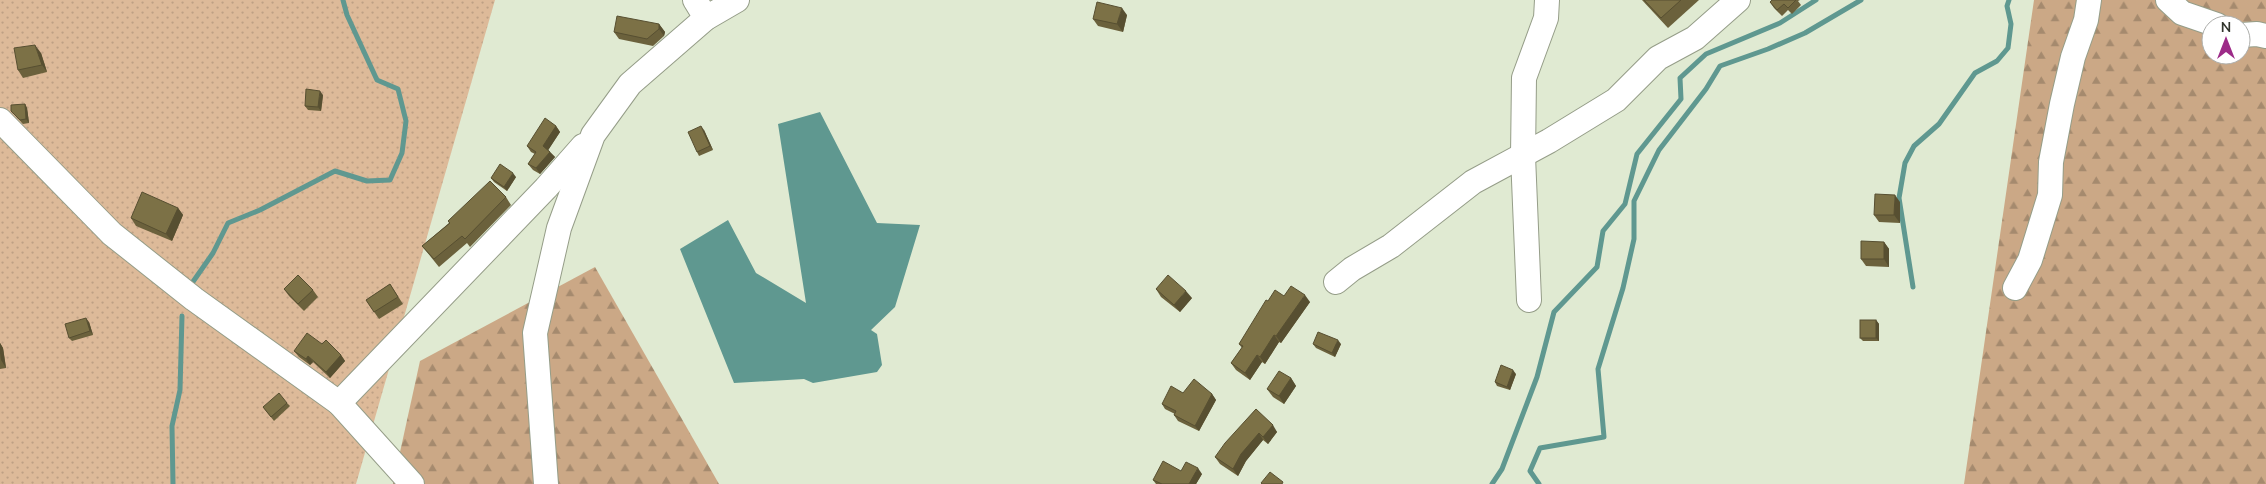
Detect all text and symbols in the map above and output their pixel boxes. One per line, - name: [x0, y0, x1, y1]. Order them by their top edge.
- north arrow: [2201, 15, 2251, 65]
- text: N: [2221, 18, 2231, 37]

